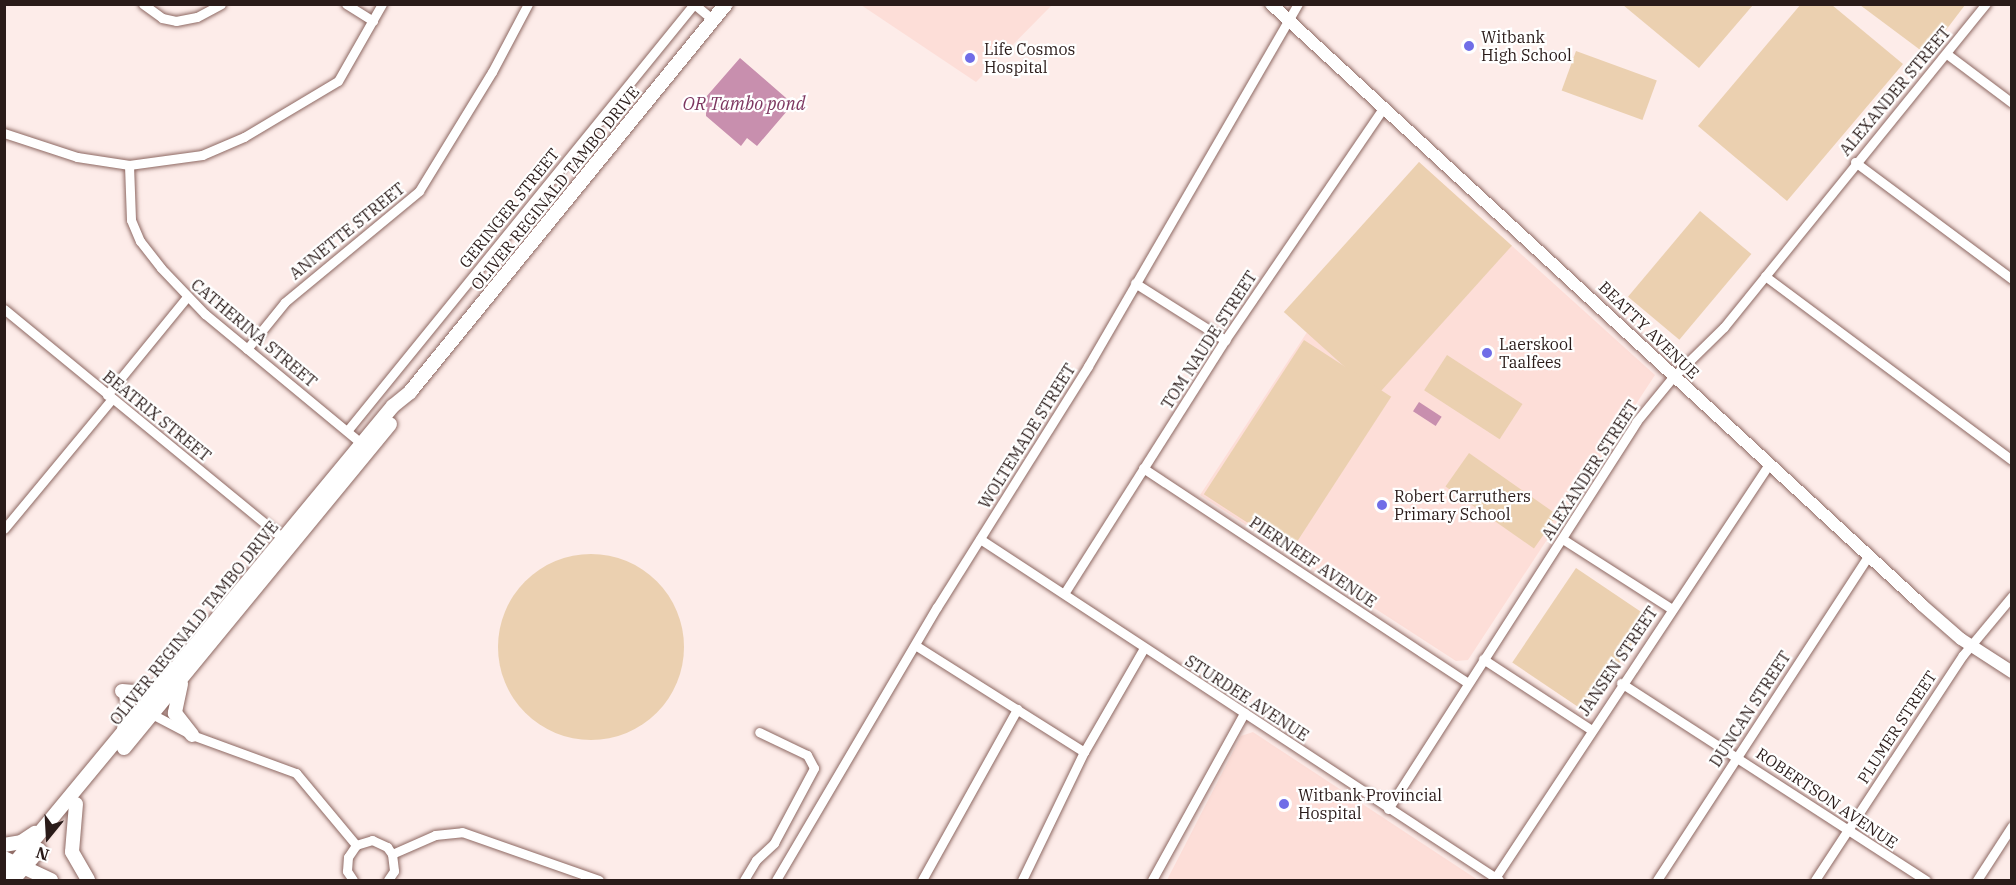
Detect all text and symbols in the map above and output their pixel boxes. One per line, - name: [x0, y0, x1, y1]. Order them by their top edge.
- street label: ALEXANDER STREET: [1835, 23, 1955, 159]
- place label: Witbank High School: [1481, 27, 1572, 65]
- place label: Life Cosmos Hospital: [984, 39, 1075, 77]
- marker: Witbank High School: [1462, 39, 1476, 53]
- marker: Life Cosmos Hospital: [961, 49, 979, 67]
- street label: OLIVER REGINALD TAMBO DRIVE: [467, 82, 643, 294]
- water label: OR Tambo pond: [683, 93, 805, 115]
- street label: GERINGER STREET: [455, 144, 563, 272]
- street label: ANNETTE STREET: [286, 179, 408, 283]
- street label: TOM NAUDE STREET: [1157, 267, 1261, 413]
- street label: CATHERINA STREET: [187, 275, 321, 391]
- street label: BEATTY AVENUE: [1595, 277, 1703, 383]
- place label: Laerskool Taalfees: [1499, 334, 1573, 372]
- marker: Laerskool Taalfees: [1480, 346, 1494, 360]
- street label: WOLTEMADE STREET: [975, 360, 1079, 512]
- street label: BEATRIX STREET: [99, 367, 215, 465]
- street label: ALEXANDER STREET: [1538, 397, 1642, 543]
- place label: Robert Carruthers Primary School: [1394, 486, 1531, 524]
- marker: Robert Carruthers Primary School: [1375, 498, 1389, 512]
- street label: PIERNEEF AVENUE: [1246, 512, 1380, 612]
- street label: OLIVER REGINALD TAMBO DRIVE: [106, 517, 282, 729]
- street label: JANSEN STREET: [1574, 603, 1662, 719]
- street label: DUNCAN STREET: [1705, 648, 1795, 770]
- street label: STURDEE AVENUE: [1182, 651, 1312, 745]
- street label: PLUMER STREET: [1853, 667, 1941, 787]
- street label: ROBERTSON AVENUE: [1753, 744, 1901, 852]
- place label: Witbank Provincial Hospital: [1298, 785, 1442, 823]
- marker: Witbank Provincial Hospital: [1275, 795, 1293, 813]
- north arrow: [18, 807, 78, 867]
- text: N: [33, 843, 52, 866]

